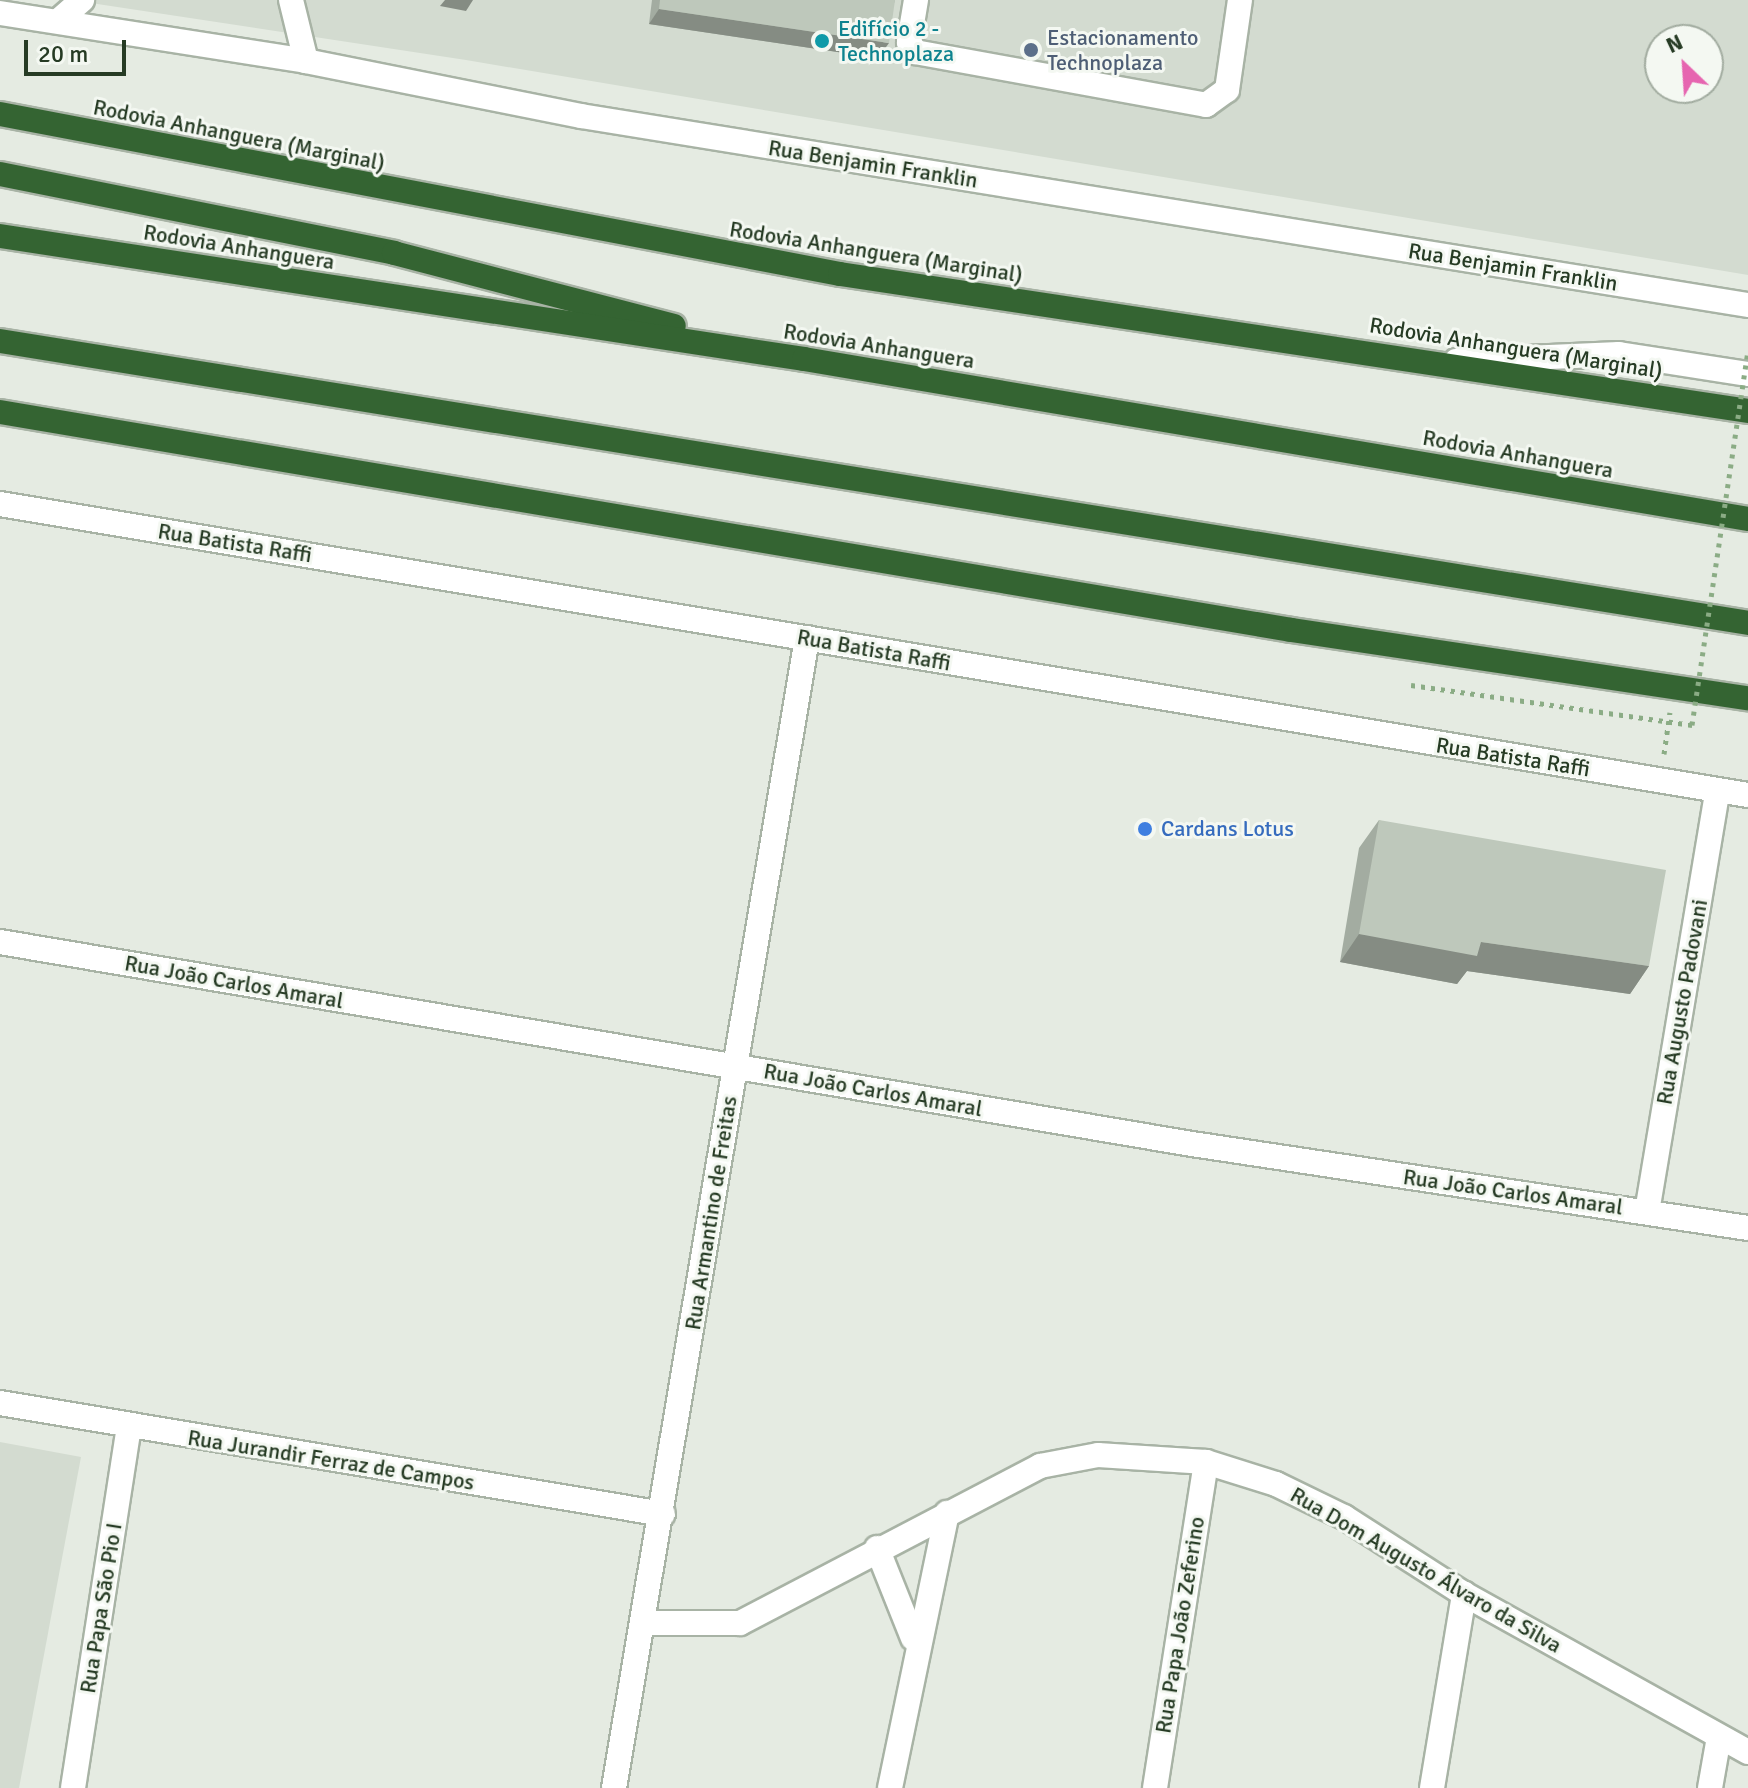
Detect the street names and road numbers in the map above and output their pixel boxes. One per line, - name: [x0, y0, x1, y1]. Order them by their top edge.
- street label: Rodovia Anhanguera (Marginal): [91, 94, 387, 176]
- street label: Rua Benjamin Franklin: [766, 134, 980, 194]
- street label: Rodovia Anhanguera (Marginal): [728, 216, 1024, 288]
- street label: Rodovia Anhanguera: [142, 219, 336, 275]
- street label: Rua Benjamin Franklin: [1406, 237, 1620, 297]
- street label: Rodovia Anhanguera (Marginal): [1368, 312, 1664, 384]
- street label: Rodovia Anhanguera: [782, 318, 976, 374]
- street label: Rodovia Anhanguera: [1421, 424, 1615, 484]
- street label: Rua Batista Raffi: [156, 518, 314, 568]
- street label: Rua Batista Raffi: [795, 623, 953, 677]
- street label: Rua Batista Raffi: [1434, 732, 1592, 782]
- street label: Rua Augusto Padovani: [1651, 897, 1713, 1107]
- street label: Rua João Carlos Amaral: [123, 950, 345, 1014]
- street label: Rua João Carlos Amaral: [762, 1058, 984, 1122]
- street label: Rua Armantino de Freitas: [679, 1094, 743, 1332]
- street label: Rua João Carlos Amaral: [1401, 1164, 1625, 1220]
- street label: Rua Jurandir Ferraz de Campos: [186, 1424, 476, 1496]
- street label: Rua Dom Augusto Álvaro da Silva: [1286, 1481, 1566, 1659]
- street label: Rua Papa João Zeferino: [1150, 1515, 1210, 1735]
- street label: Rua Papa São Pio I: [74, 1521, 128, 1695]

